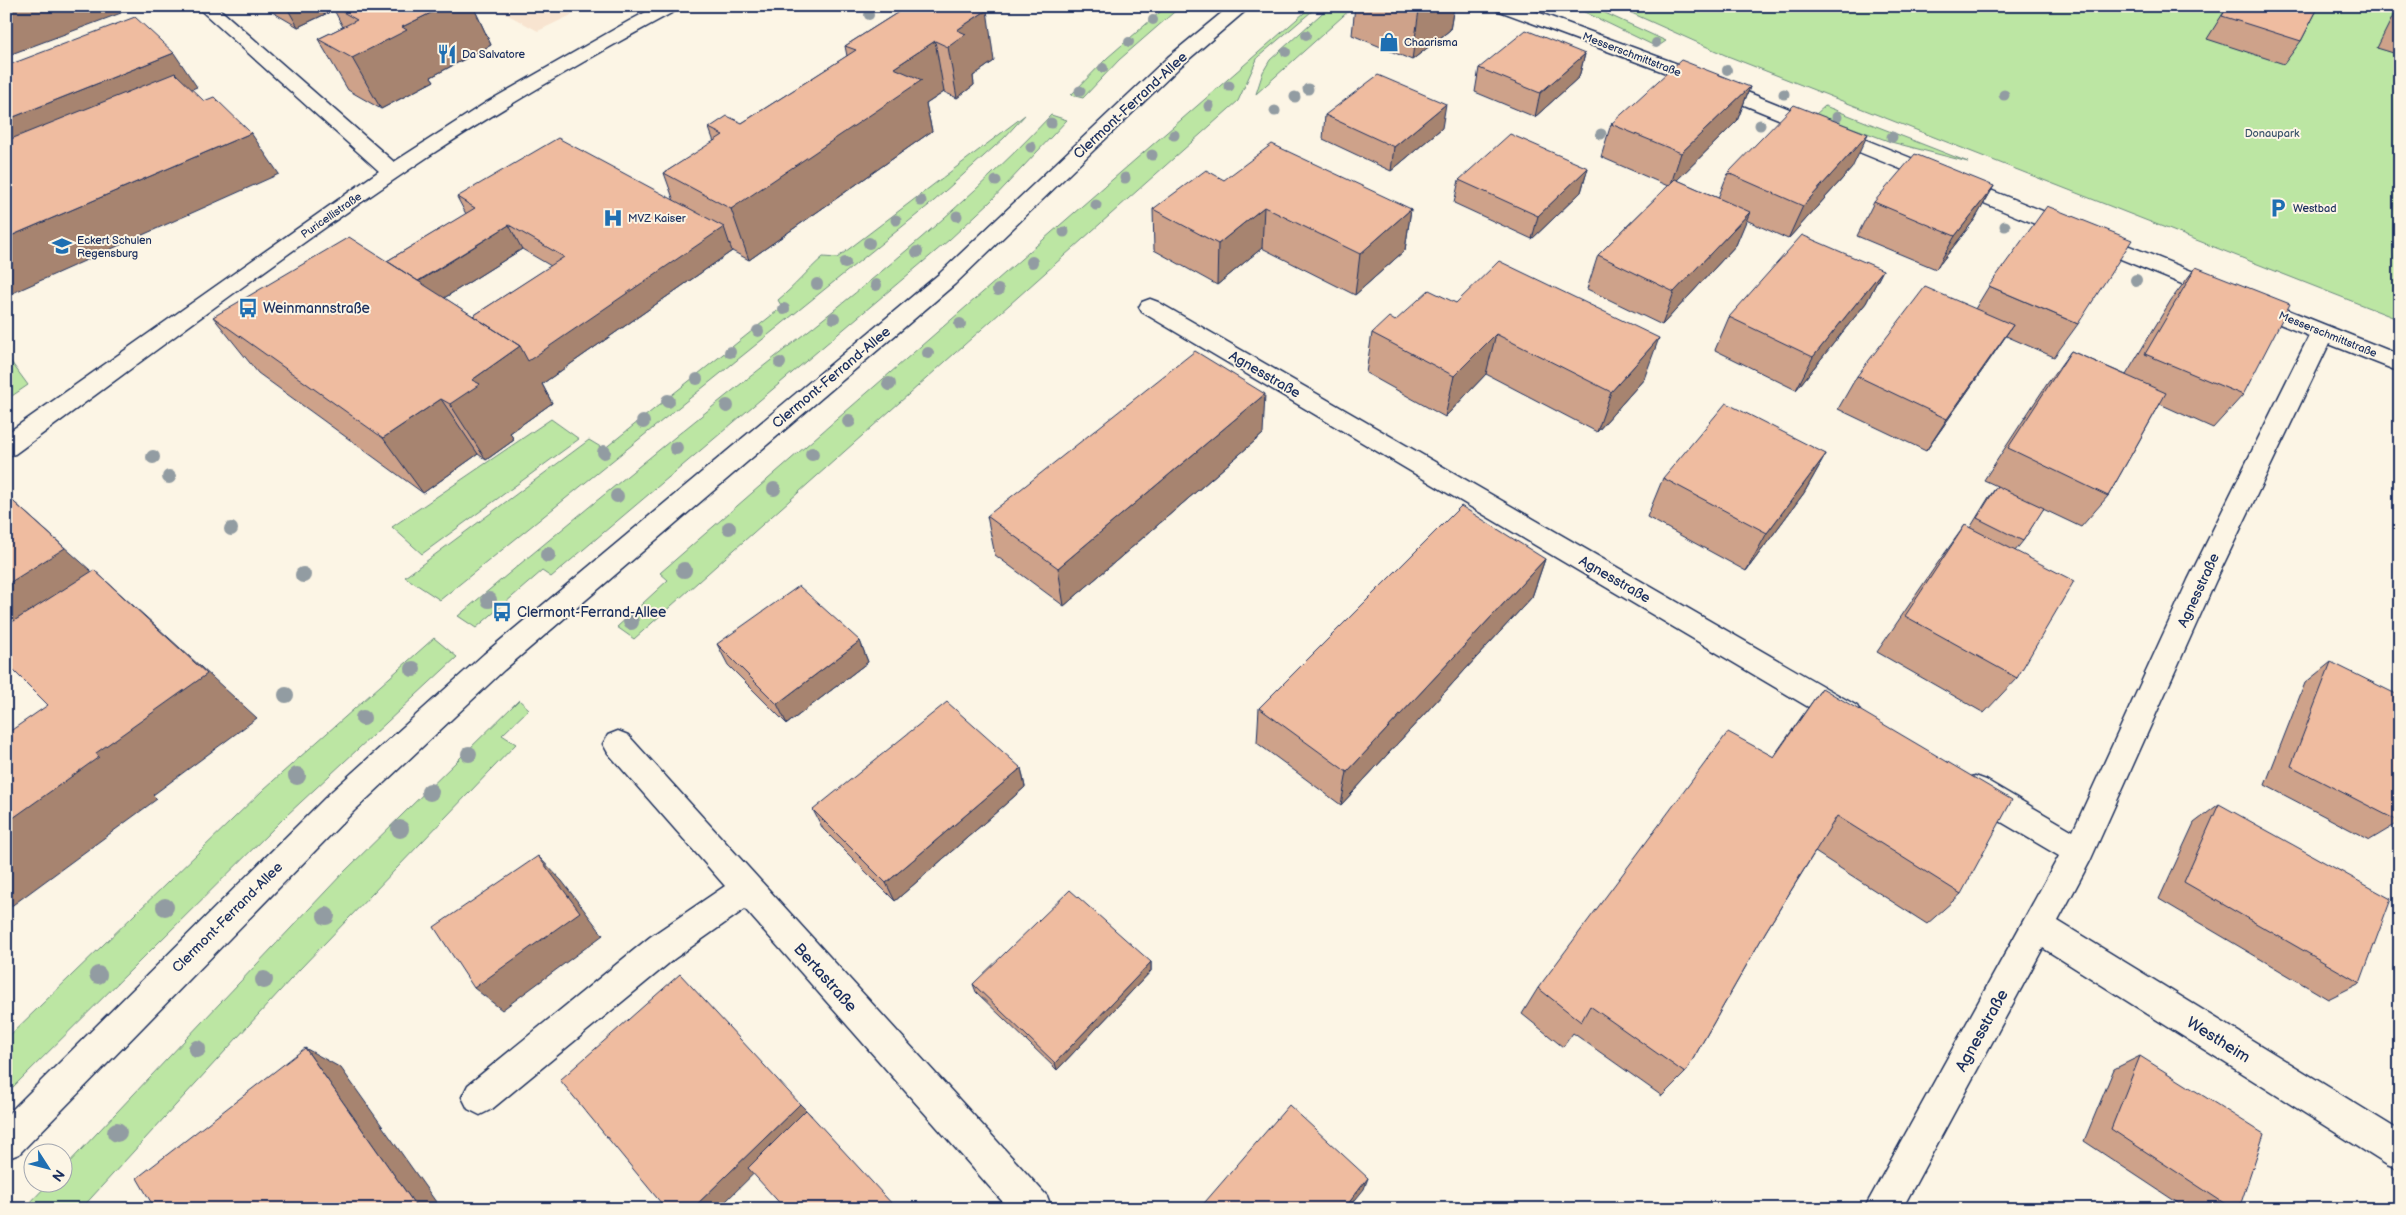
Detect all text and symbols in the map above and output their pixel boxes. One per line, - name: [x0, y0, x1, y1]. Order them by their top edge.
- street label: Messerschmittstraße: [1581, 30, 1683, 79]
- shop icon: Chaarisma: [1378, 31, 1400, 53]
- place label: Chaarisma: [1404, 36, 1458, 49]
- restaurant icon: Da Salvatore: [436, 43, 458, 65]
- place label: Da Salvatore: [462, 48, 526, 61]
- street label: Clermont-Ferrand-Allee: [1070, 48, 1191, 163]
- park label: Donaupark: [2245, 127, 2300, 140]
- street label: Puricellistraße: [299, 189, 364, 241]
- parking icon: Westbad: [2267, 197, 2289, 219]
- place label: Westbad: [2293, 202, 2336, 215]
- hospital icon: MVZ Kaiser: [602, 207, 624, 229]
- place label: MVZ Kaiser: [628, 212, 687, 225]
- place label: Eckert Schulen Regensburg: [77, 234, 152, 260]
- school or university icon: Eckert Schulen Regensburg: [51, 235, 73, 257]
- bus stop icon: Weinmannstraße: [237, 297, 259, 319]
- place label: Weinmannstraße: [263, 300, 370, 317]
- street label: Messerschmittstraße: [2277, 309, 2379, 360]
- street label: Clermont-Ferrand-Allee: [769, 323, 894, 432]
- street label: Agnesstraße: [1226, 347, 1303, 402]
- street label: Agnesstraße: [2174, 551, 2223, 630]
- street label: Agnesstraße: [1576, 552, 1653, 607]
- bus stop icon: Clermont-Ferrand-Allee: [491, 601, 513, 623]
- place label: Clermont-Ferrand-Allee: [517, 604, 666, 621]
- street label: Clermont-Ferrand-Allee: [169, 859, 286, 976]
- street label: Bertastraße: [789, 940, 861, 1017]
- street label: Agnesstraße: [1952, 986, 2013, 1075]
- street label: Westheim: [2183, 1013, 2253, 1067]
- north arrow: [22, 1142, 72, 1192]
- text: N: [48, 1166, 68, 1185]

